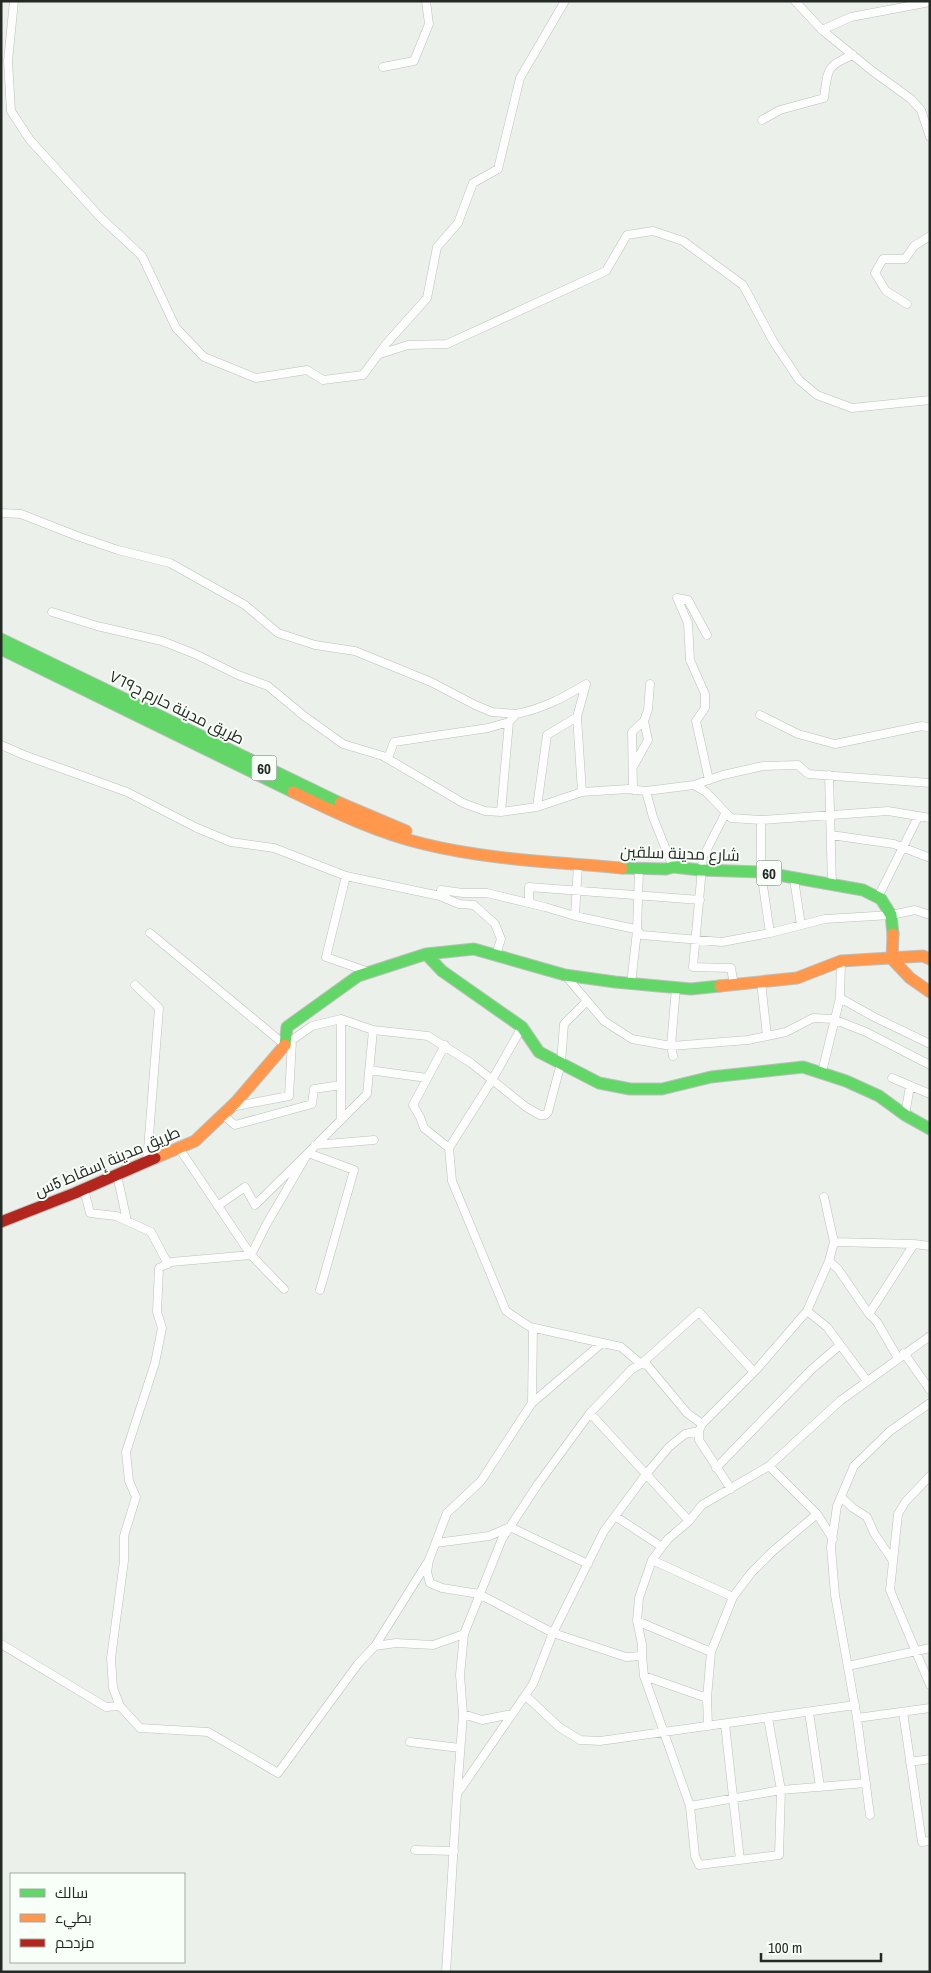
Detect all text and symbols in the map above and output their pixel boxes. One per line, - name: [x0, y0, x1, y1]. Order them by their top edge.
- street label: طريق مدينة حارم ح٧٦٩: [105, 665, 248, 750]
- road number: 60: [252, 756, 276, 780]
- street label: شارع مدينة سلقين: [620, 840, 740, 867]
- road number: 60: [756, 860, 782, 886]
- street label: طريق مدينة إسقاط 5س: [31, 1120, 183, 1202]
- legend: [10, 1873, 185, 1963]
- text: سالك: [55, 1882, 88, 1903]
- text: بطيء: [55, 1907, 92, 1930]
- scale bar: [761, 1930, 881, 1962]
- text: مزدحم: [55, 1932, 95, 1953]
- text: 100 m: [768, 1937, 802, 1958]

